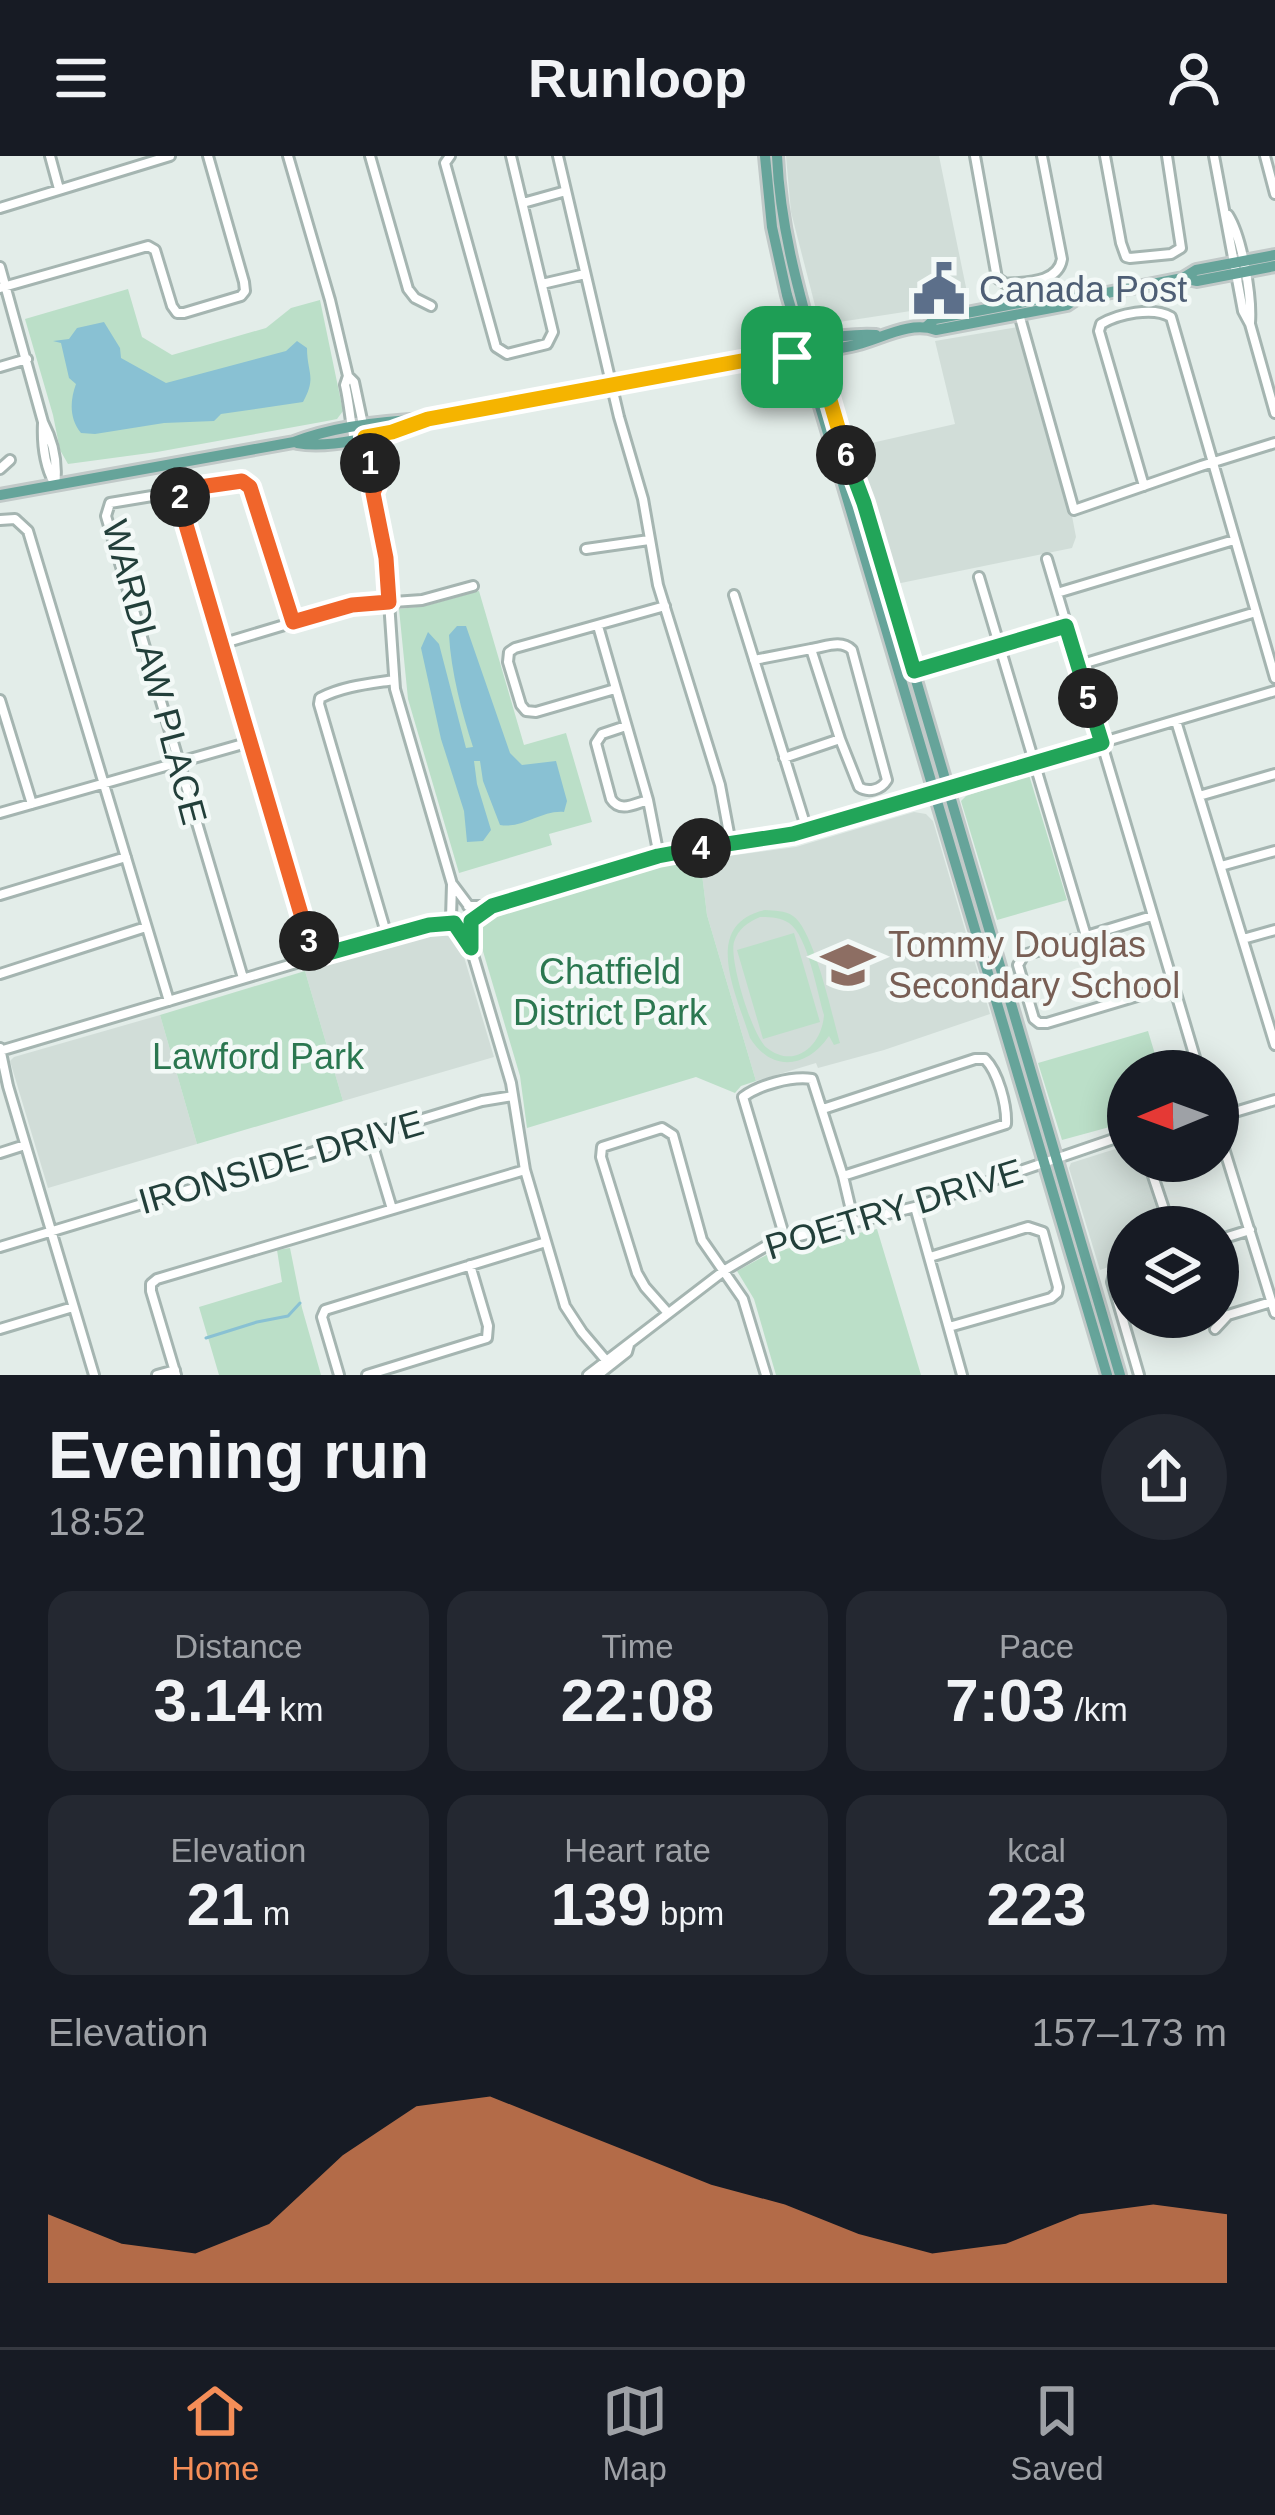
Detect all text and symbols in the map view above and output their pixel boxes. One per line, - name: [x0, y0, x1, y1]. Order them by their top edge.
- icon: menu: [48, 45, 114, 111]
- icon: person: [1161, 45, 1227, 111]
- text: Runloop: [528, 48, 747, 108]
- public building icon: Canada Post: [910, 260, 968, 318]
- place label: Canada Post: [979, 269, 1187, 310]
- pin: [741, 306, 843, 408]
- icon: arrive: [759, 324, 825, 390]
- pin: 6: [816, 425, 876, 485]
- pin: 1: [340, 433, 400, 493]
- text: 6: [837, 436, 855, 473]
- text: 1: [361, 444, 379, 481]
- pin: 2: [150, 467, 210, 527]
- text: 2: [171, 478, 189, 515]
- street label: WARDLAW PLACE: [95, 515, 215, 829]
- pin: 5: [1058, 668, 1118, 728]
- text: 5: [1079, 679, 1097, 716]
- pin: 4: [671, 818, 731, 878]
- text: 4: [692, 829, 710, 866]
- pin: 3: [279, 911, 339, 971]
- text: 3: [300, 922, 318, 959]
- place label: Tommy Douglas Secondary School: [888, 924, 1180, 1006]
- school or university icon: Tommy Douglas Secondary School: [819, 936, 877, 994]
- park label: Chatfield District Park: [513, 951, 708, 1033]
- park label: Lawford Park: [152, 1036, 365, 1077]
- north arrow: [1107, 1050, 1239, 1182]
- map controls: [1107, 1050, 1239, 1338]
- street label: IRONSIDE DRIVE: [134, 1102, 428, 1222]
- street label: POETRY DRIVE: [760, 1150, 1028, 1268]
- button: layers: [1107, 1206, 1239, 1338]
- button: share: [1101, 1414, 1227, 1540]
- text: Evening run: [48, 1418, 429, 1492]
- text: 18:52: [48, 1500, 146, 1543]
- text: Distance: [174, 1628, 303, 1665]
- text: Time: [601, 1628, 674, 1665]
- text: Pace: [999, 1628, 1074, 1665]
- text: 3.14: [154, 1667, 270, 1734]
- text: 22:08: [561, 1667, 714, 1734]
- text: 7:03: [945, 1667, 1065, 1734]
- text: km: [270, 1691, 323, 1728]
- text: /km: [1065, 1691, 1128, 1728]
- text: Elevation: [171, 1832, 306, 1869]
- text: Heart rate: [564, 1832, 711, 1869]
- text: kcal: [1007, 1832, 1066, 1869]
- text: 21: [187, 1871, 254, 1938]
- text: 139: [551, 1871, 651, 1938]
- text: 223: [986, 1871, 1087, 1938]
- text: m: [254, 1895, 290, 1932]
- text: bpm: [651, 1895, 724, 1932]
- text: Elevation: [48, 2011, 208, 2054]
- text: 157–173 m: [1032, 2011, 1227, 2054]
- tab: Home: [171, 2378, 259, 2488]
- tab: Map: [602, 2378, 668, 2488]
- tab: Saved: [1010, 2378, 1104, 2488]

